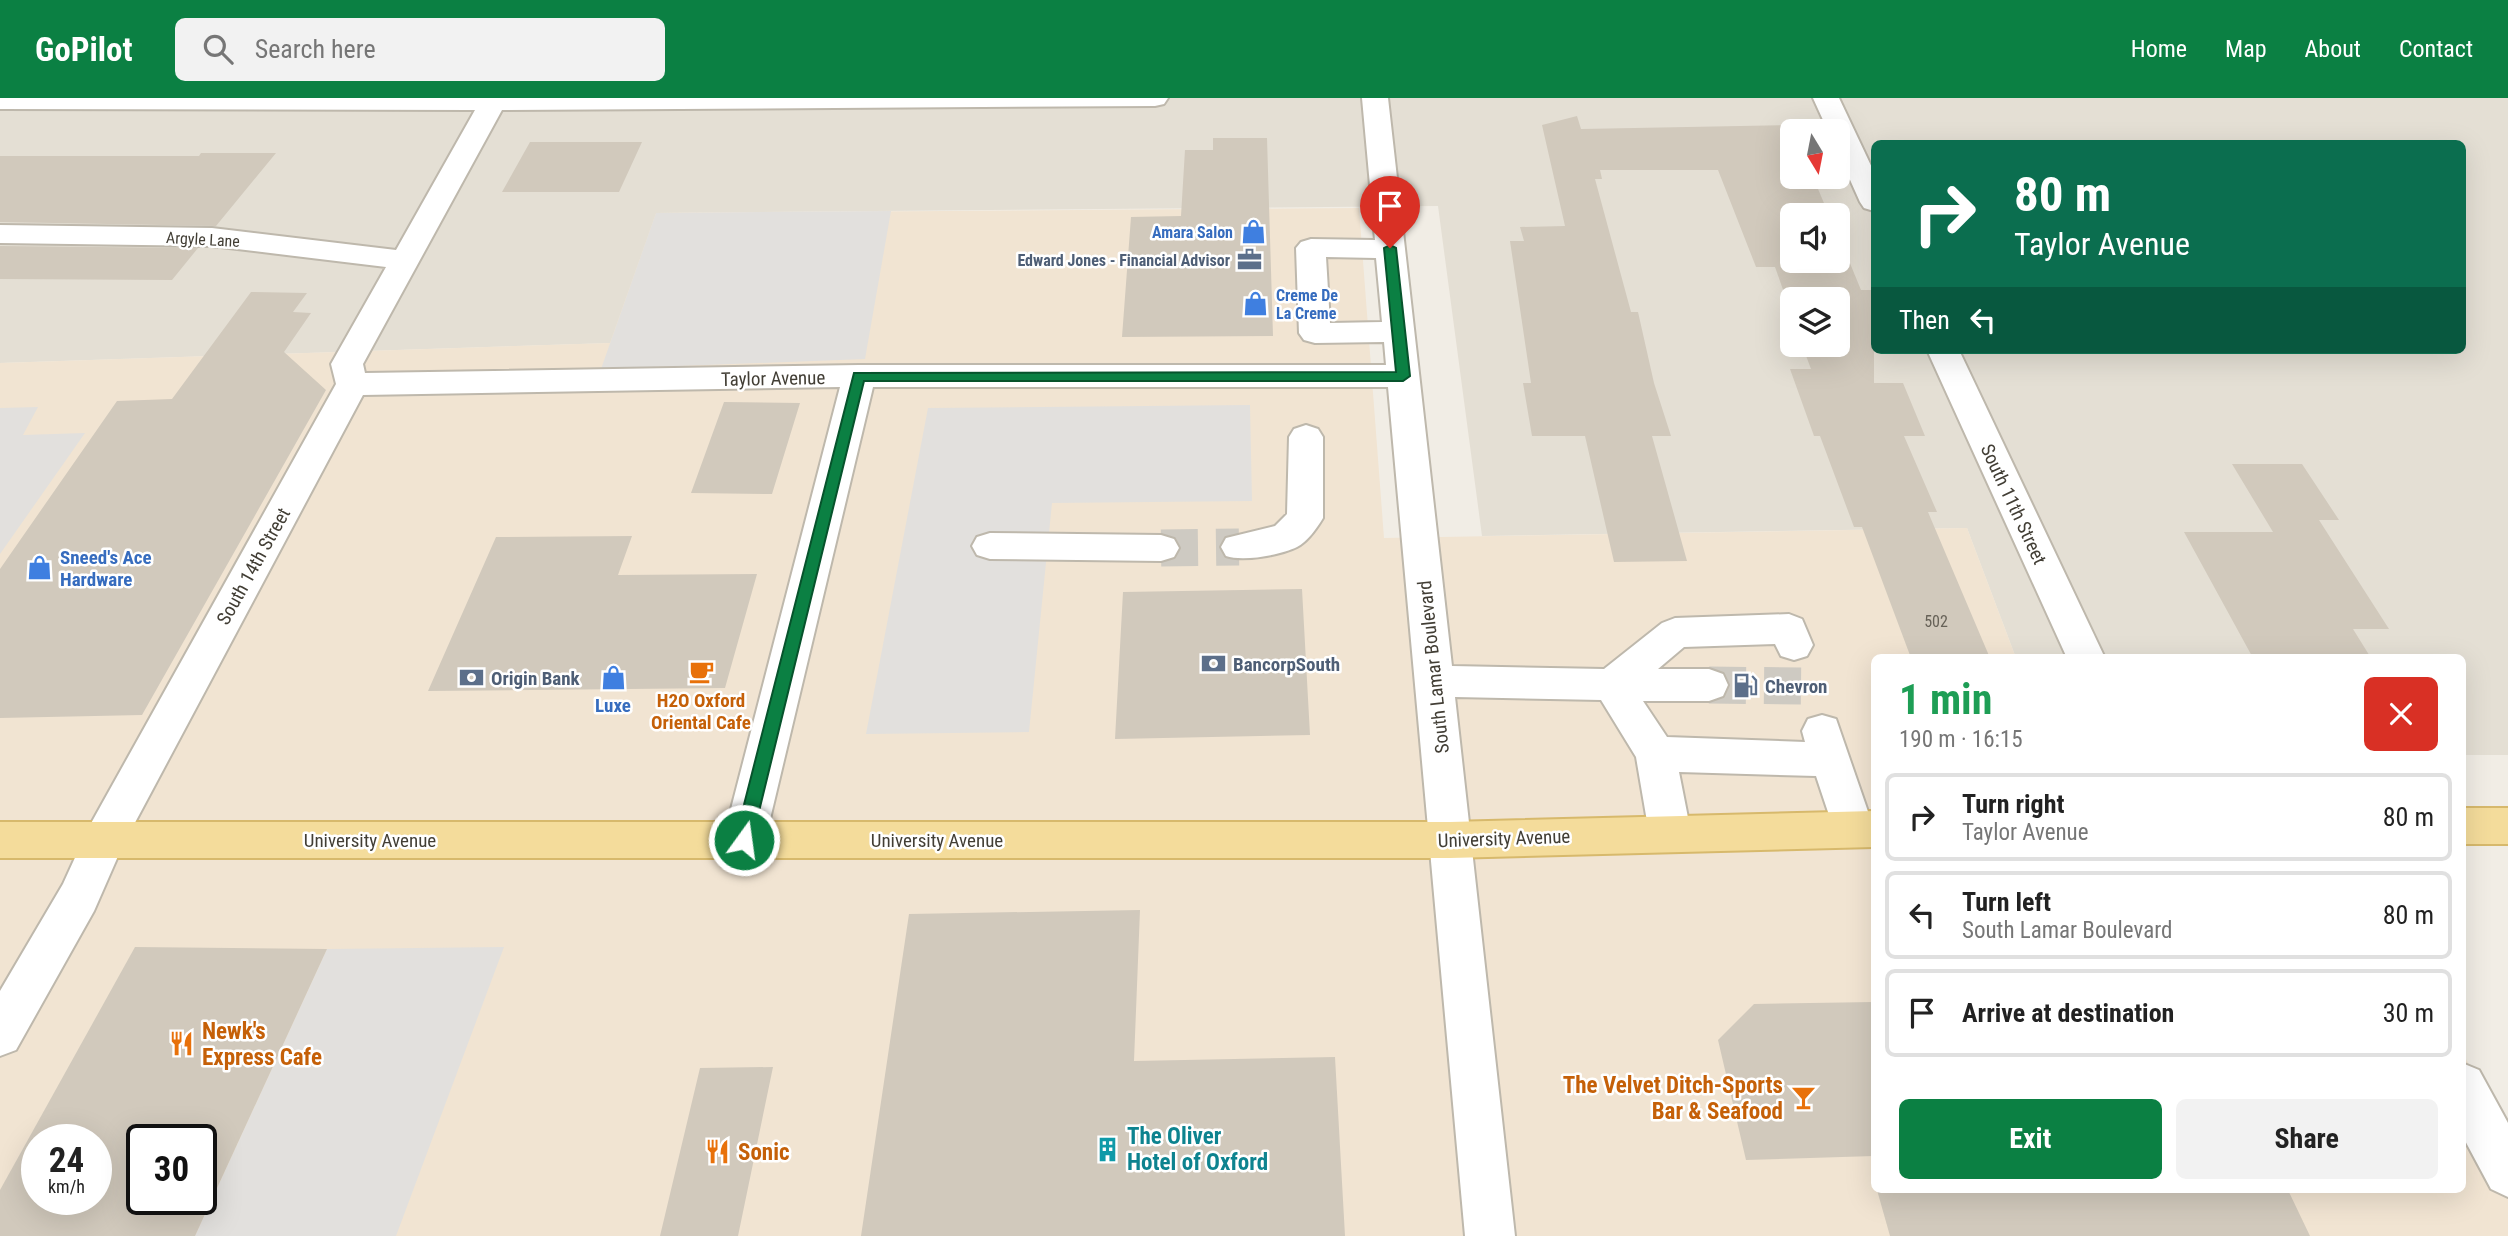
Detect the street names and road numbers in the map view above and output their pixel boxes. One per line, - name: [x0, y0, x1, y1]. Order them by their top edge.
- street label: Argyle Lane: [166, 228, 240, 251]
- street label: Taylor Avenue: [721, 366, 826, 391]
- street label: South 11th Street: [1976, 440, 2051, 568]
- street label: South 14th Street: [212, 504, 295, 629]
- street label: South Lamar Boulevard: [1413, 579, 1454, 755]
- street label: University Avenue: [1437, 825, 1571, 852]
- street label: University Avenue: [304, 829, 436, 852]
- street label: University Avenue: [871, 829, 1003, 852]

